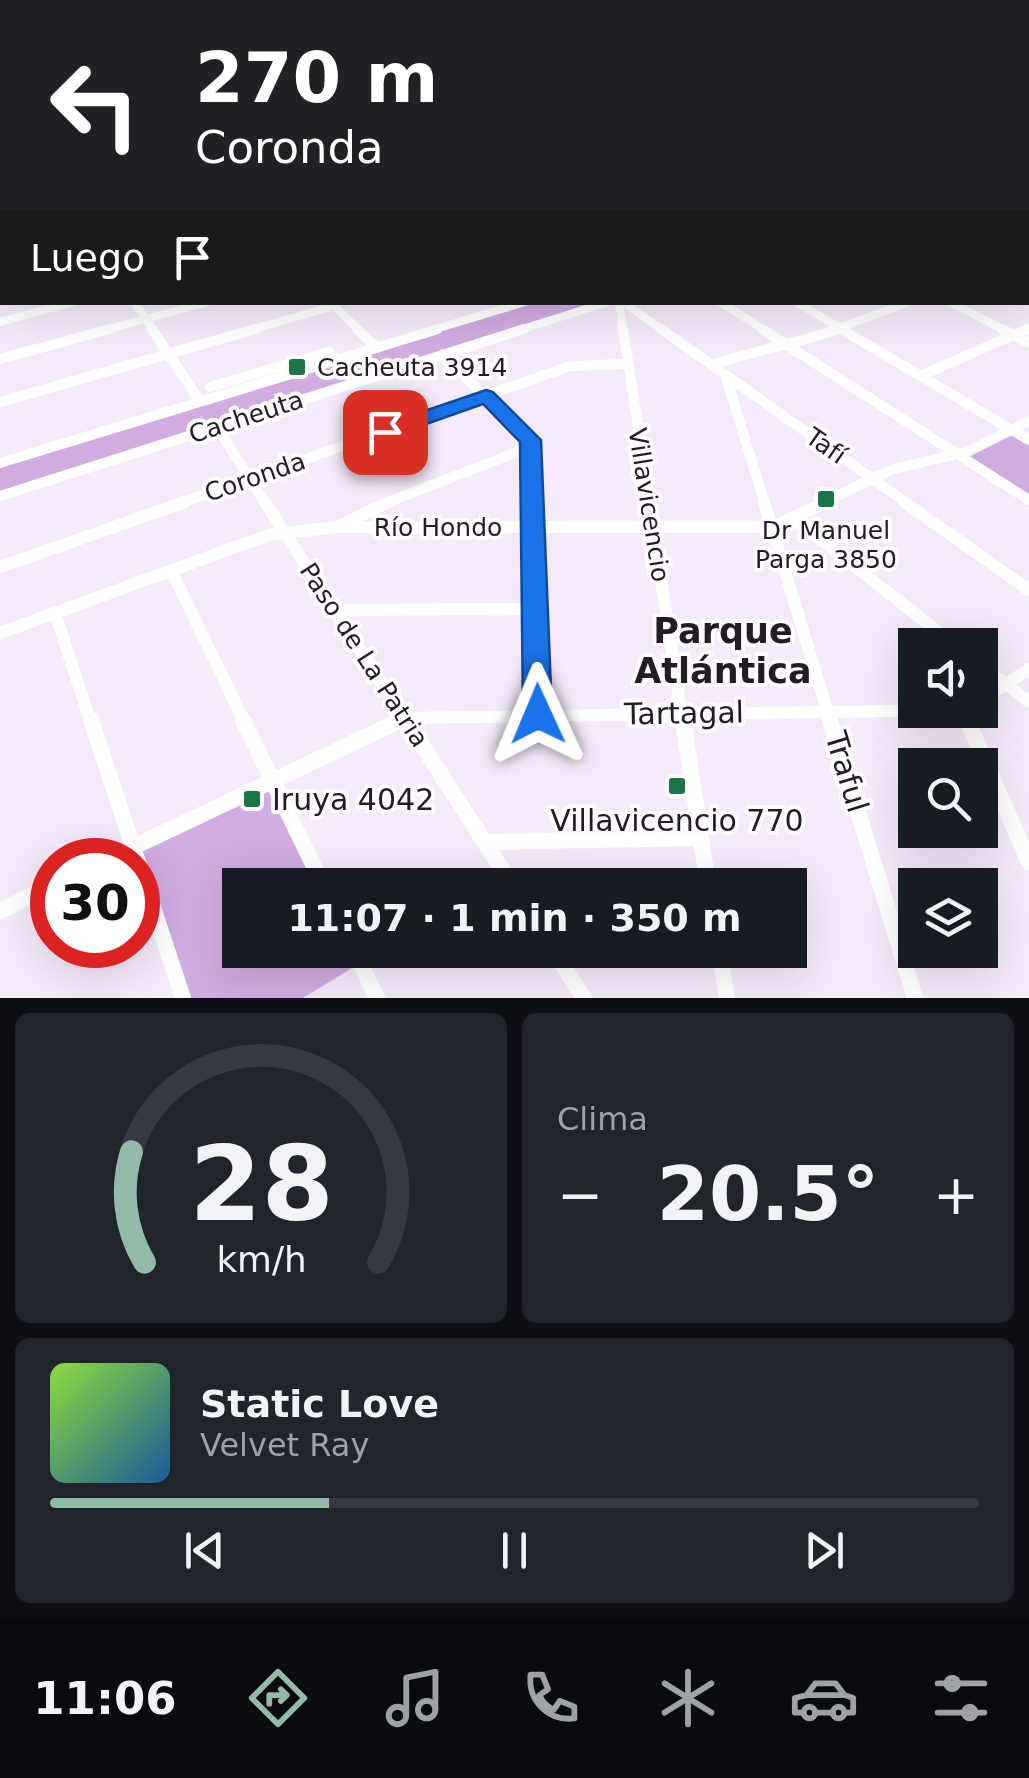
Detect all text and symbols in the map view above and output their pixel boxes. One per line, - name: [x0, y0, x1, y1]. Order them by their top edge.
- text: 270 m: [195, 37, 438, 119]
- icon: left: [30, 40, 160, 170]
- text: Coronda: [195, 121, 384, 174]
- icon: arrive: [165, 230, 220, 285]
- text: Luego: [30, 236, 145, 280]
- place label: Cacheuta 3914: [317, 353, 507, 382]
- marker: Cacheuta 3914: [286, 356, 308, 378]
- street label: Cacheuta: [185, 385, 307, 449]
- pin: [343, 390, 428, 475]
- icon: arrive: [358, 405, 413, 460]
- street label: Tafí: [800, 421, 852, 471]
- street label: Villavicencio: [623, 426, 675, 584]
- street label: Coronda: [201, 446, 309, 508]
- marker: Dr Manuel Parga 3850: [815, 488, 837, 510]
- street label: Río Hondo: [374, 513, 502, 542]
- place label: Dr Manuel Parga 3850: [755, 516, 897, 574]
- street label: Paso de La Patria: [294, 558, 434, 752]
- district label: Parque Atlántica: [634, 611, 812, 691]
- map controls: [898, 628, 998, 968]
- button: sound: [898, 628, 998, 728]
- position arrow: [486, 662, 590, 766]
- street label: Tartagal: [623, 694, 744, 732]
- street label: Traful: [818, 726, 876, 817]
- button: search: [898, 748, 998, 848]
- marker: Villavicencio 770: [666, 775, 688, 797]
- place label: Iruya 4042: [272, 782, 434, 817]
- marker: Iruya 4042: [241, 788, 263, 810]
- place label: Villavicencio 770: [550, 803, 804, 838]
- speed limit sign: 30: [30, 838, 160, 968]
- button: layers: [898, 868, 998, 968]
- text: 11:07 · 1 min · 350 m: [287, 896, 742, 940]
- text: Clima: [557, 1100, 648, 1138]
- text: 28: [189, 1123, 333, 1245]
- text: 20.5°: [657, 1150, 879, 1238]
- text: −: [557, 1163, 603, 1227]
- text: +: [933, 1163, 979, 1227]
- text: km/h: [216, 1239, 306, 1280]
- text: Static Love: [200, 1382, 439, 1426]
- text: Velvet Ray: [200, 1426, 369, 1464]
- icon: previous: [177, 1523, 232, 1578]
- icon: pause: [487, 1523, 542, 1578]
- icon: next: [797, 1523, 852, 1578]
- icon: directions: [243, 1663, 313, 1733]
- icon: music: [380, 1663, 450, 1733]
- icon: phone: [516, 1663, 586, 1733]
- icon: climate: [653, 1663, 723, 1733]
- icon: car: [789, 1663, 859, 1733]
- icon: filters: [926, 1663, 996, 1733]
- text: 11:06: [33, 1672, 177, 1725]

